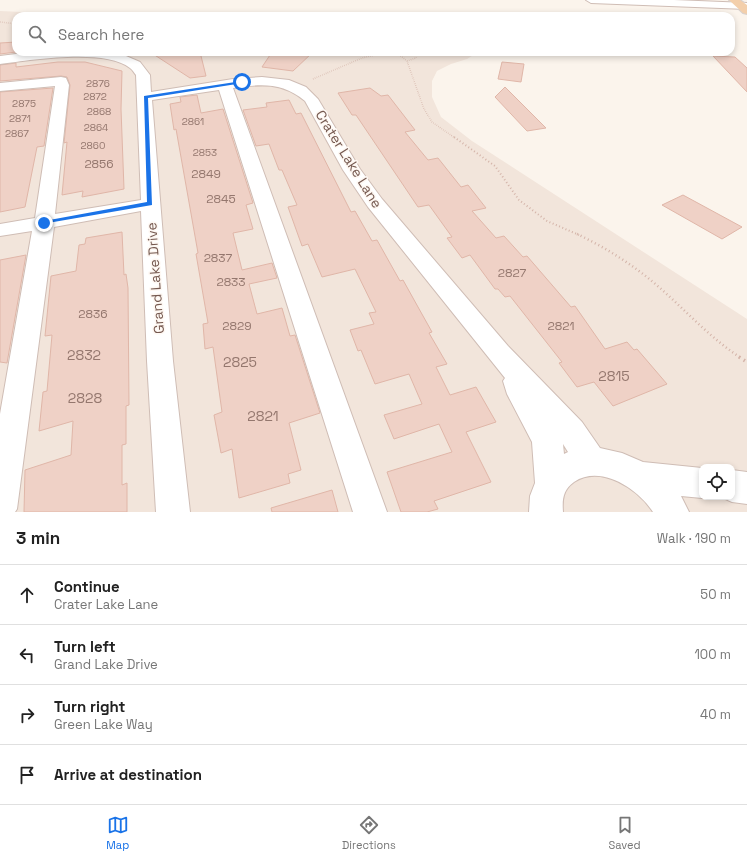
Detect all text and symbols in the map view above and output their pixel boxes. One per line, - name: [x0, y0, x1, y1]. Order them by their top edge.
- search box: [12, 12, 735, 56]
- icon: search: [26, 23, 48, 45]
- text: Search here: [58, 25, 144, 44]
- route start: [233, 73, 251, 91]
- house number: 2876: [86, 77, 110, 90]
- house number: 2872: [83, 90, 107, 103]
- house number: 2875: [12, 97, 36, 110]
- house number: 2868: [87, 105, 111, 118]
- street label: Crater Lake Lane: [312, 107, 386, 211]
- house number: 2871: [9, 112, 31, 125]
- house number: 2861: [182, 115, 204, 128]
- house number: 2864: [84, 121, 108, 134]
- house number: 2867: [5, 127, 29, 140]
- house number: 2860: [81, 139, 105, 152]
- house number: 2853: [193, 146, 217, 159]
- house number: 2856: [84, 156, 114, 172]
- house number: 2849: [191, 166, 221, 182]
- house number: 2845: [206, 191, 236, 207]
- route end: [35, 214, 53, 232]
- street label: Grand Lake Drive: [142, 222, 168, 334]
- house number: 2837: [204, 250, 233, 266]
- house number: 2827: [498, 265, 527, 281]
- house number: 2833: [216, 274, 246, 290]
- house number: 2836: [78, 306, 108, 322]
- house number: 2829: [222, 318, 252, 334]
- house number: 2821: [548, 318, 574, 334]
- house number: 2832: [67, 346, 101, 364]
- house number: 2825: [223, 353, 257, 371]
- house number: 2815: [598, 367, 630, 385]
- house number: 2828: [68, 389, 102, 407]
- house number: 2821: [247, 407, 279, 425]
- map controls: [699, 464, 735, 500]
- button: locate: [699, 464, 735, 500]
- text: 3 min: [16, 527, 60, 549]
- text: Walk · 190 m: [657, 530, 731, 547]
- text: Continue: [54, 577, 120, 596]
- icon: ahead: [16, 584, 38, 606]
- text: 50 m: [700, 586, 731, 603]
- text: Crater Lake Lane: [54, 596, 158, 613]
- text: Turn left: [54, 637, 116, 656]
- icon: left: [16, 644, 38, 666]
- text: 100 m: [694, 646, 731, 663]
- text: Grand Lake Drive: [54, 656, 158, 673]
- text: Turn right: [54, 697, 125, 716]
- icon: right: [16, 704, 38, 726]
- text: 40 m: [700, 706, 731, 723]
- text: Green Lake Way: [54, 716, 153, 733]
- icon: arrive: [16, 764, 38, 786]
- text: Arrive at destination: [54, 765, 202, 784]
- tab: Map: [106, 814, 129, 852]
- tab: Directions: [342, 814, 396, 852]
- tab: Saved: [609, 814, 641, 852]

